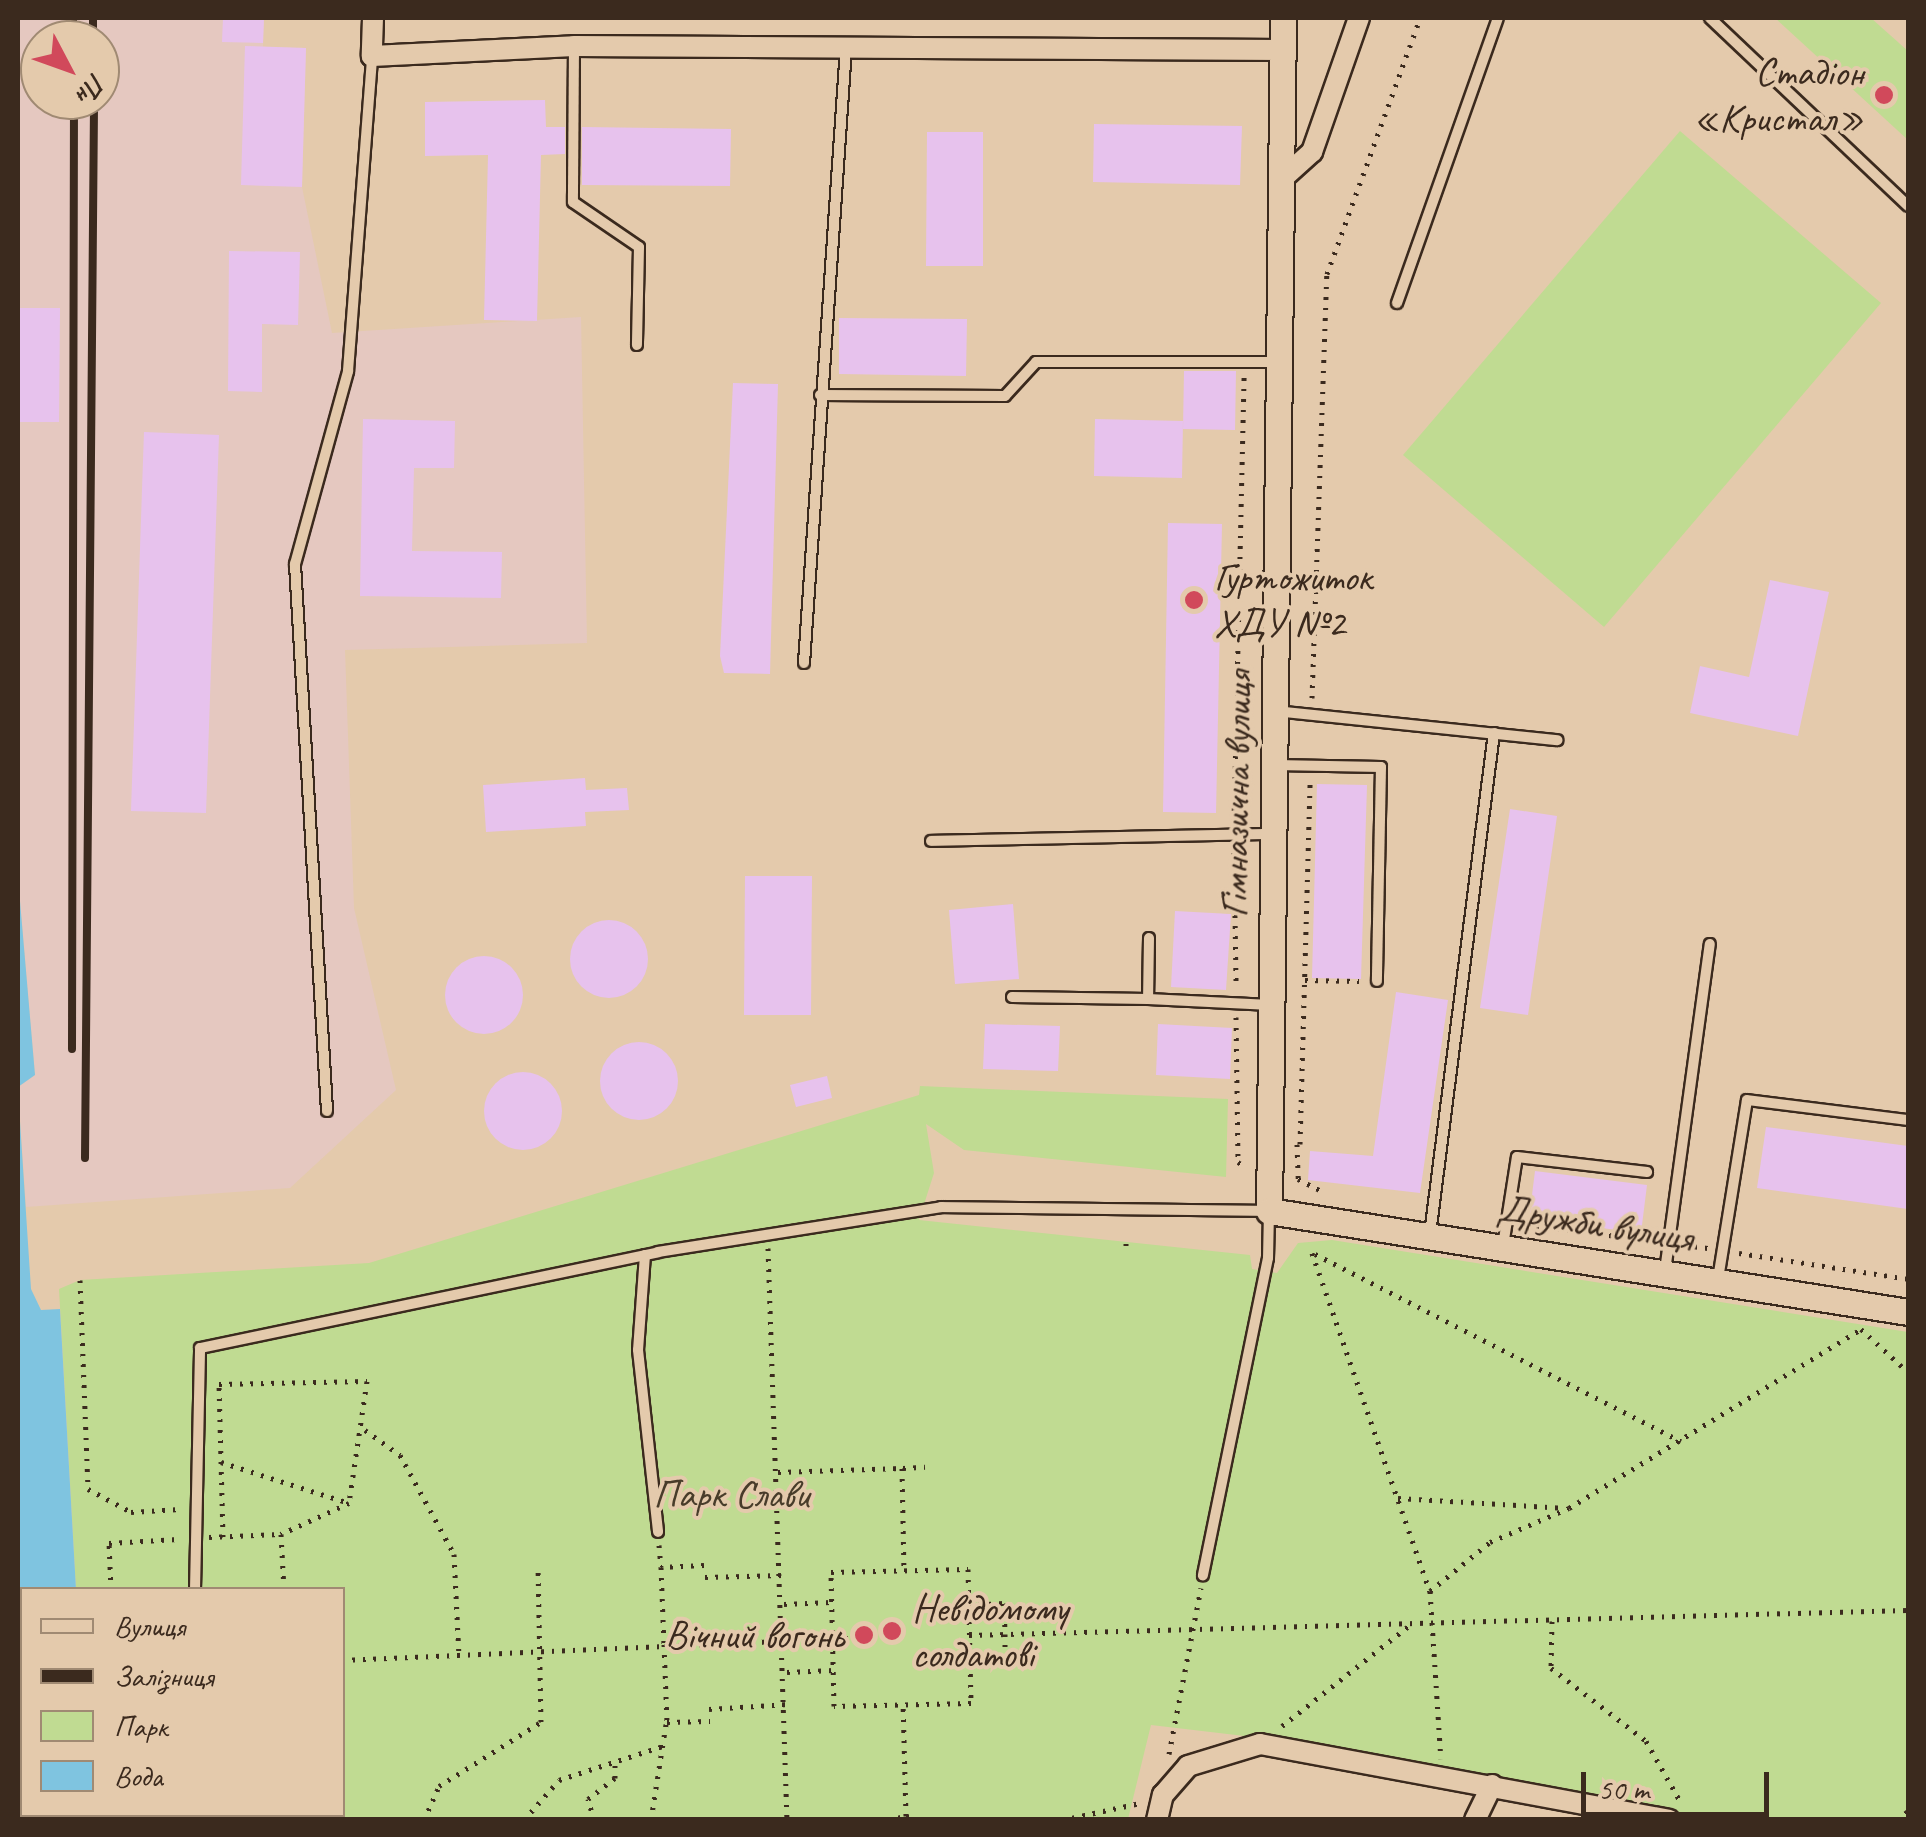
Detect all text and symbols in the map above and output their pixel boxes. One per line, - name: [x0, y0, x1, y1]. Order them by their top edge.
- north arrow: [20, 20, 120, 120]
- place label: Стадіон «Кристал»: [1693, 48, 1864, 142]
- text: Пн: [69, 66, 114, 111]
- marker: Стадіон «Кристал»: [1873, 84, 1895, 106]
- place label: Гуртожиток ХДУ №2: [1214, 553, 1372, 647]
- marker: Гуртожиток ХДУ №2: [1183, 589, 1205, 611]
- street label: Гімназична вулиця: [1210, 671, 1262, 917]
- street label: Дружби вулиця: [1492, 1184, 1698, 1262]
- park label: Парк Слави: [650, 1470, 812, 1518]
- place label: Невідомому солдатові: [912, 1584, 1068, 1678]
- legend: [20, 1587, 345, 1817]
- text: Вулиця: [114, 1607, 185, 1645]
- place label: Вічний вогонь: [665, 1611, 844, 1659]
- marker: Невідомому солдатові: [881, 1620, 903, 1642]
- marker: Вічний вогонь: [853, 1624, 875, 1646]
- text: Залізниця: [114, 1657, 213, 1695]
- text: Парк: [114, 1707, 168, 1745]
- scale bar: [1586, 1752, 1774, 1814]
- text: Вода: [114, 1757, 163, 1795]
- text: 50 m: [1598, 1770, 1649, 1808]

